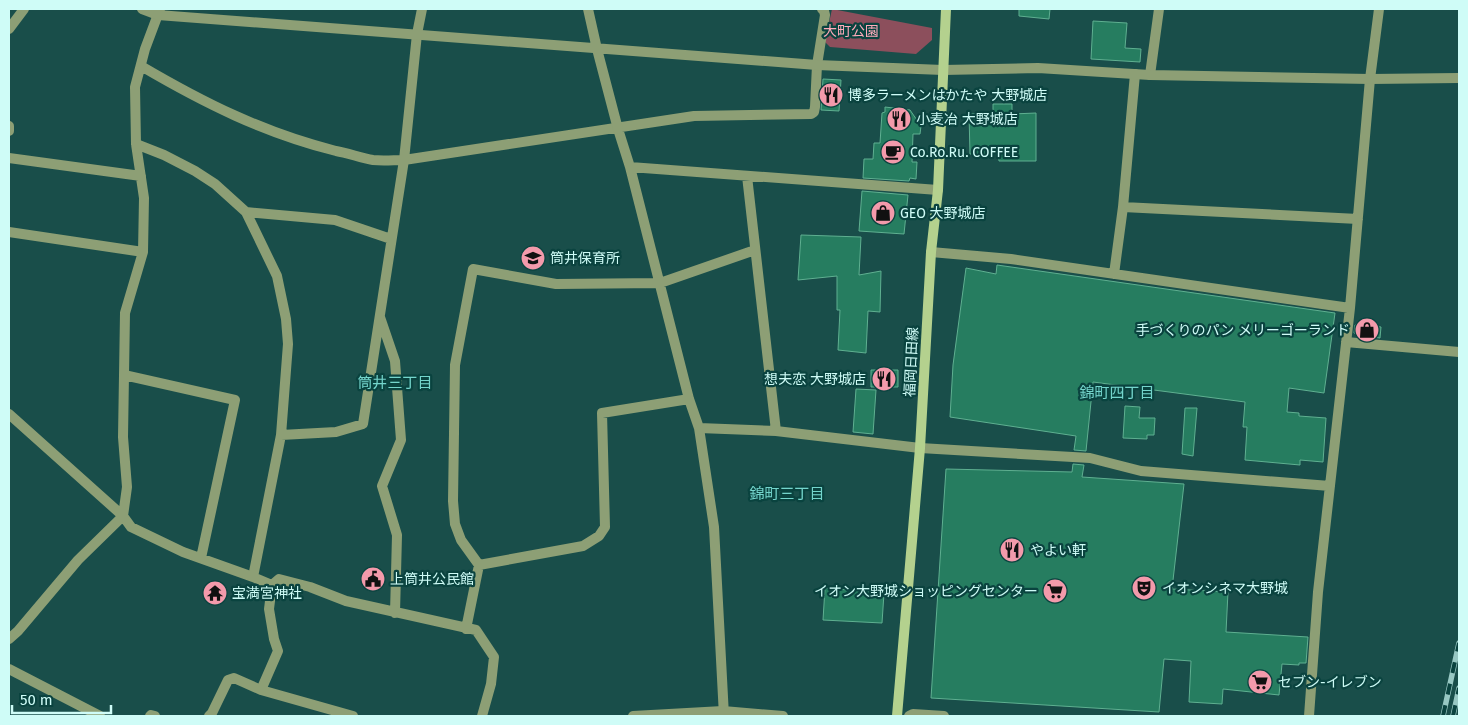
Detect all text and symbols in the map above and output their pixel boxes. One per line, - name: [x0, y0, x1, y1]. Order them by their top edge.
- park label: 大町公園: [823, 23, 879, 40]
- restaurant icon: 博多ラーメンはかたや 大野城店: [818, 82, 844, 108]
- place label: 博多ラーメンはかたや 大野城店: [848, 87, 1047, 104]
- restaurant icon: 小麦冶 大野城店: [886, 106, 912, 132]
- place label: 小麦冶 大野城店: [916, 111, 1018, 128]
- cafe icon: Co.Ro.Ru. COFFEE: [880, 139, 906, 165]
- place label: Co.Ro.Ru. COFFEE: [910, 144, 1018, 161]
- shop icon: GEO 大野城店: [870, 200, 896, 226]
- place label: GEO 大野城店: [900, 205, 986, 222]
- school or university icon: 筒井保育所: [520, 245, 546, 271]
- place label: 筒井保育所: [550, 250, 620, 267]
- shop icon: 手づくりのパン メリーゴーランド: [1354, 317, 1380, 343]
- place label: 手づくりのパン メリーゴーランド: [1136, 322, 1350, 339]
- street label: 福岡日田線: [901, 327, 922, 397]
- restaurant icon: 想夫恋 大野城店: [871, 366, 897, 392]
- place label: 想夫恋 大野城店: [764, 371, 866, 388]
- district label: 筒井三丁目: [357, 374, 433, 392]
- district label: 錦町四丁目: [1079, 384, 1155, 402]
- district label: 錦町三丁目: [749, 485, 825, 503]
- restaurant icon: やよい軒: [999, 537, 1025, 563]
- place label: やよい軒: [1030, 542, 1086, 559]
- public building icon: 上筒井公民館: [360, 566, 386, 592]
- place label: 上筒井公民館: [390, 571, 474, 588]
- theatre icon: イオンシネマ大野城: [1131, 575, 1157, 601]
- supermarket icon: イオン大野城ショッピングセンター: [1042, 578, 1068, 604]
- temple icon: 宝満宮神社: [202, 580, 228, 606]
- place label: イオンシネマ大野城: [1162, 580, 1288, 597]
- place label: イオン大野城ショッピングセンター: [814, 583, 1038, 600]
- place label: 宝満宮神社: [232, 585, 302, 602]
- supermarket icon: セブン-イレブン: [1247, 669, 1273, 695]
- place label: セブン-イレブン: [1278, 674, 1382, 691]
- scale bar: [12, 682, 111, 714]
- text: 50 m: [20, 691, 53, 709]

